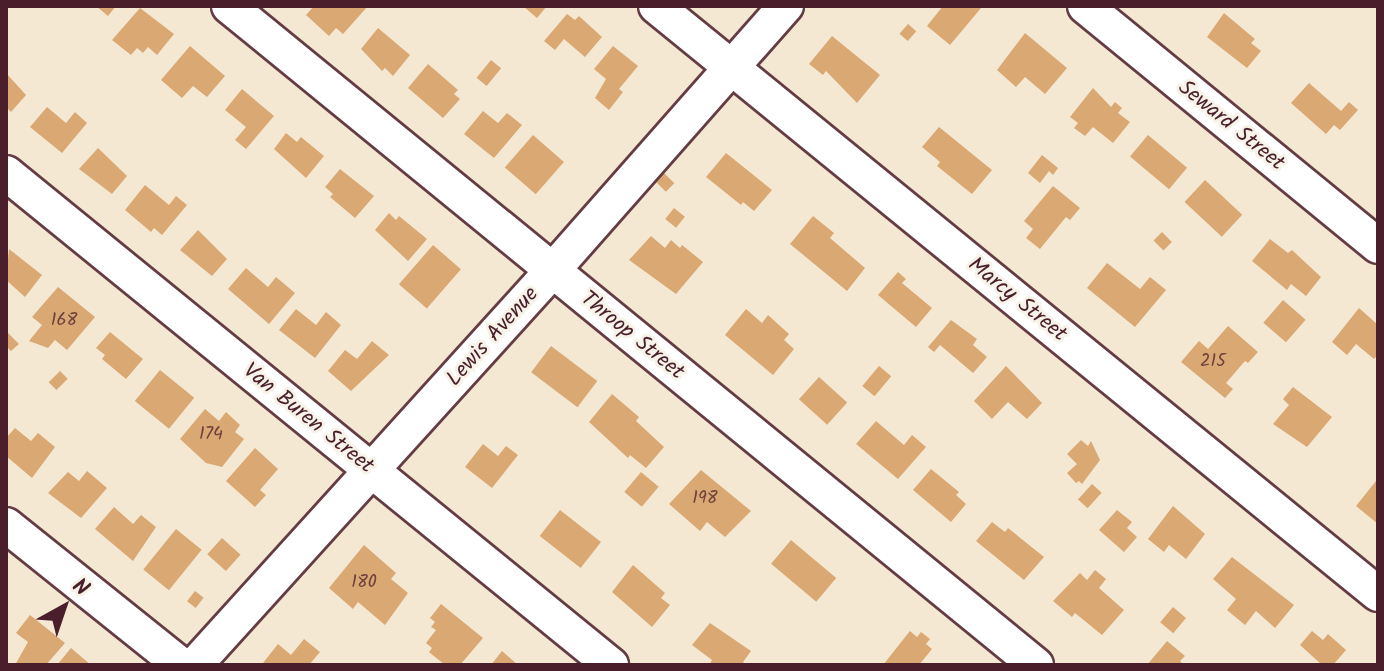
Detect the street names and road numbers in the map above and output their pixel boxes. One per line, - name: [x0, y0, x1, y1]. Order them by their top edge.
- street label: Seward Street: [1172, 75, 1290, 177]
- street label: Marcy Street: [962, 252, 1072, 348]
- street label: Lewis Avenue: [441, 282, 545, 392]
- street label: Throop Street: [575, 286, 689, 386]
- street label: Van Buren Street: [237, 358, 379, 480]

